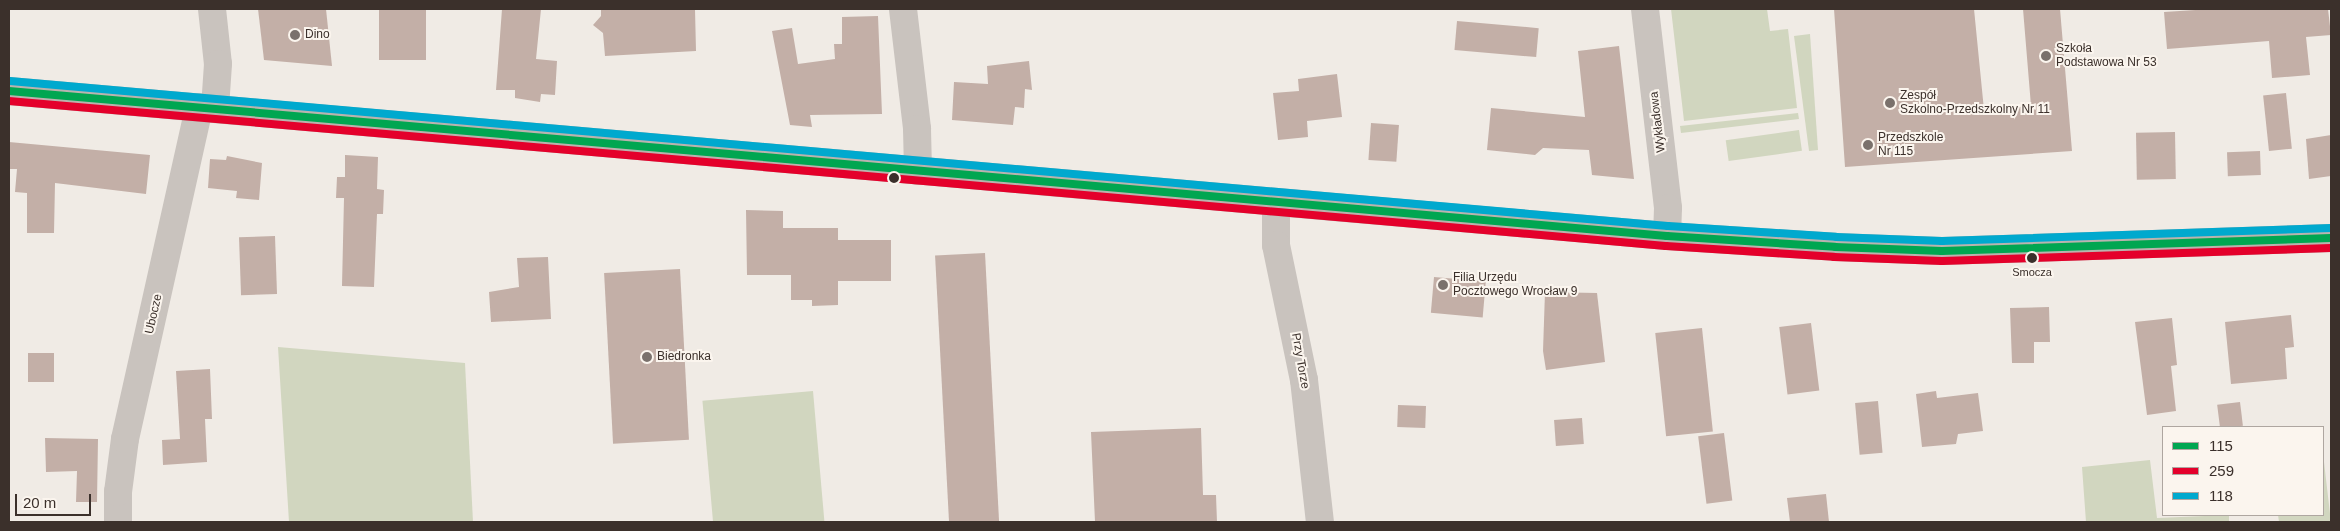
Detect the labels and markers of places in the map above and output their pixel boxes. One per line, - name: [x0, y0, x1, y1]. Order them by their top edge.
- place label: Dino: [305, 28, 330, 42]
- marker: Dino: [289, 29, 301, 41]
- place label: Szkoła Podstawowa Nr 53: [2056, 42, 2157, 70]
- marker: Szkoła Podstawowa Nr 53: [2040, 50, 2052, 62]
- place label: Zespół Szkolno-Przedszkolny Nr 11: [1900, 89, 2050, 117]
- marker: Zespół Szkolno-Przedszkolny Nr 11: [1884, 97, 1896, 109]
- place label: Przedszkole Nr 115: [1878, 131, 1943, 159]
- marker: Przedszkole Nr 115: [1862, 139, 1874, 151]
- unlabelled marker: [889, 173, 899, 183]
- marker: Smocza: [2027, 253, 2037, 263]
- place label: Smocza: [2012, 265, 2052, 279]
- place label: Filia Urzędu Pocztowego Wrocław 9: [1453, 271, 1578, 299]
- marker: Filia Urzędu Pocztowego Wrocław 9: [1437, 279, 1449, 291]
- place label: Biedronka: [657, 350, 711, 364]
- marker: Biedronka: [641, 351, 653, 363]

